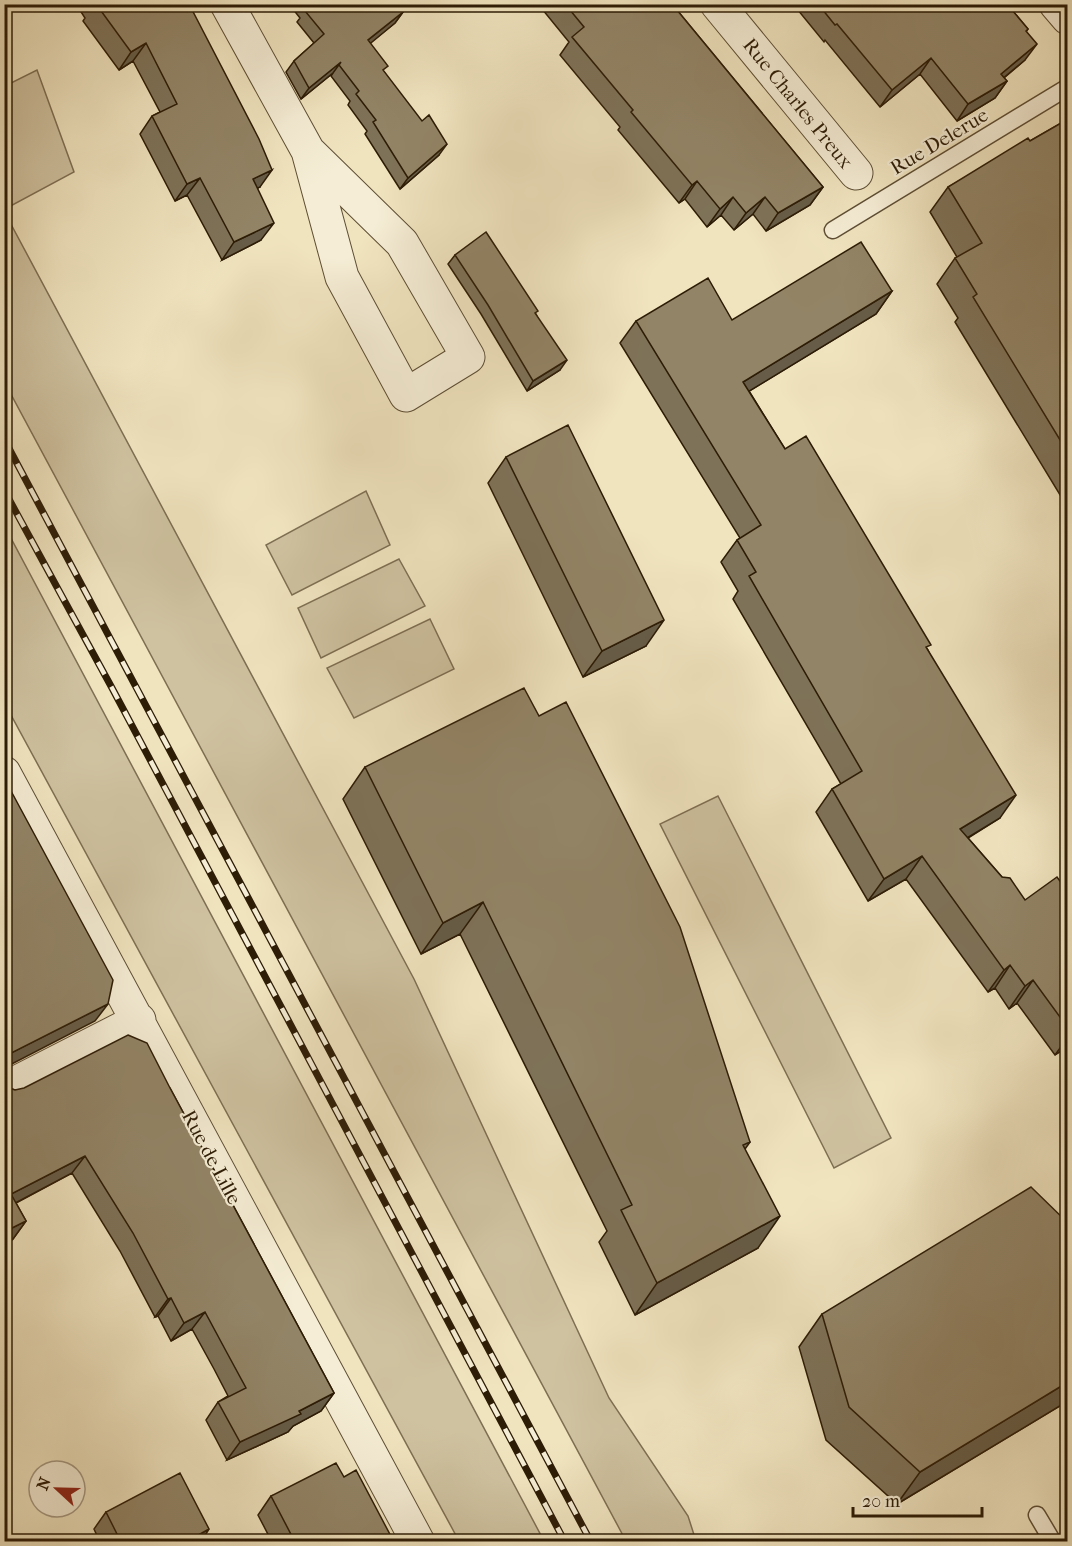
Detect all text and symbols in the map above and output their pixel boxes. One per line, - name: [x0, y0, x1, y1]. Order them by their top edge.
- street label: Rue Charles Preux: [738, 34, 858, 174]
- street label: Rue Delerue: [886, 103, 992, 180]
- street label: Rue de Lille: [177, 1106, 246, 1208]
- north arrow: [27, 1459, 87, 1519]
- text: N: [32, 1474, 55, 1493]
- scale bar: [853, 1480, 982, 1518]
- text: 20 m: [862, 1491, 900, 1512]

